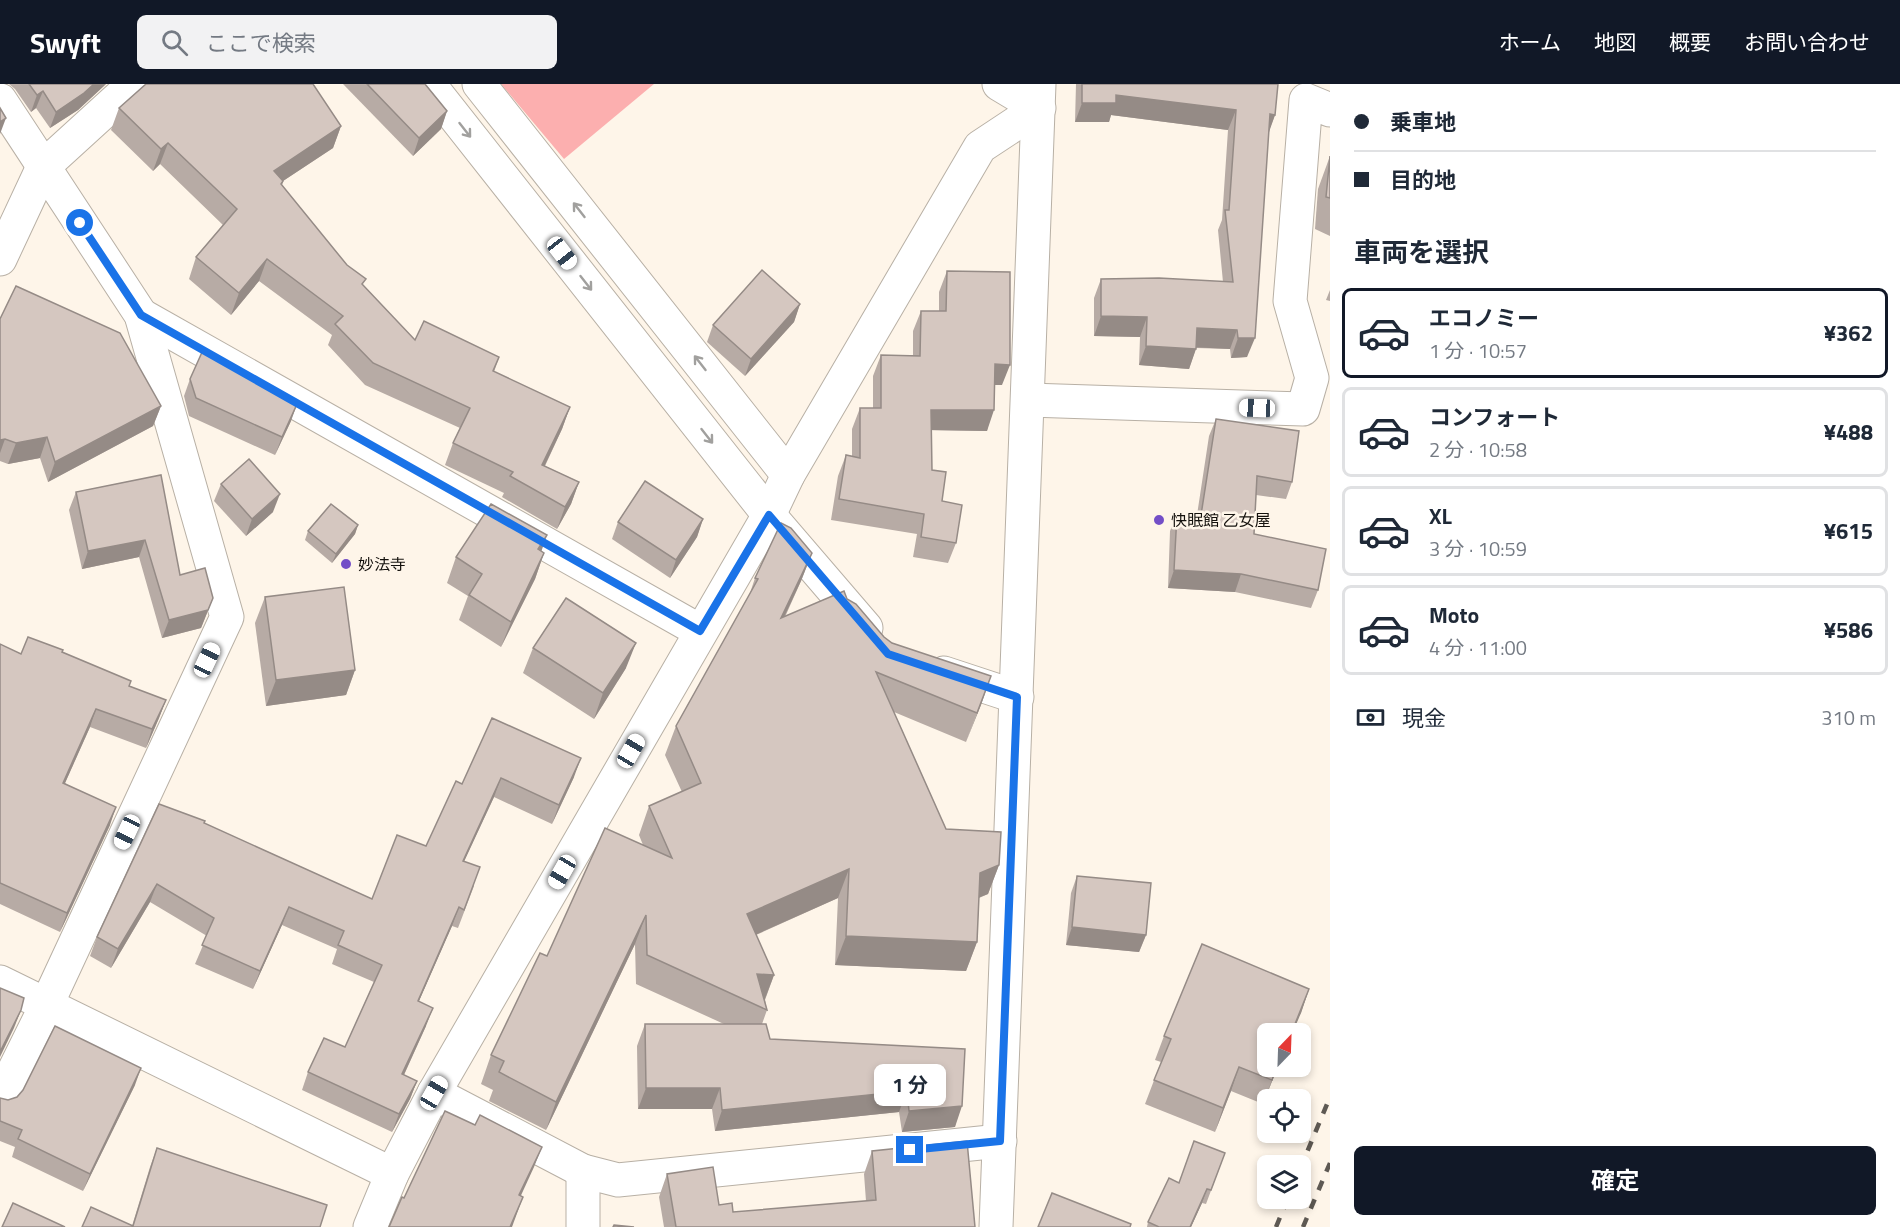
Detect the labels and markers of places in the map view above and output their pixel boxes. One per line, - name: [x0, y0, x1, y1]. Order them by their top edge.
- place label: 快眠館 乙女屋: [1171, 508, 1271, 532]
- marker: 快眠館 乙女屋: [1152, 513, 1166, 527]
- place label: 妙法寺: [358, 552, 406, 576]
- marker: 妙法寺: [339, 557, 353, 571]

